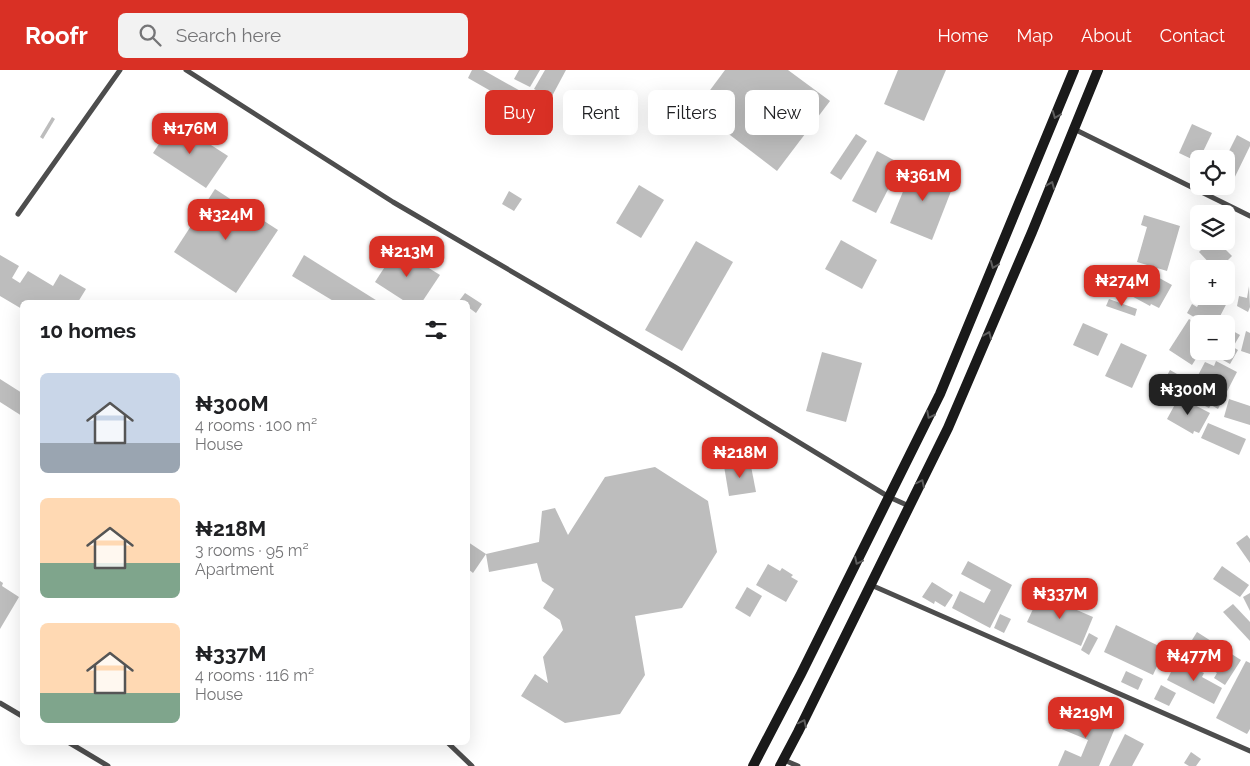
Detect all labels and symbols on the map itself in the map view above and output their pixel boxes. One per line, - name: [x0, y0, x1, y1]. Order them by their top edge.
- one-way arrow: [1051, 110, 1062, 119]
- pin: ₦176M: [155, 112, 225, 155]
- pin: ₦361M: [888, 160, 958, 202]
- one-way arrow: [1046, 182, 1056, 190]
- pin: ₦324M: [191, 198, 261, 241]
- pin: ₦213M: [372, 236, 442, 278]
- one-way arrow: [989, 261, 999, 269]
- pin: ₦274M: [1087, 264, 1157, 307]
- one-way arrow: [982, 331, 993, 340]
- pin: ₦300M: [1153, 374, 1223, 416]
- one-way arrow: [926, 410, 936, 419]
- pin: ₦218M: [705, 436, 775, 479]
- one-way arrow: [915, 479, 925, 488]
- one-way arrow: [854, 555, 864, 564]
- pin: ₦337M: [1025, 578, 1095, 620]
- pin: ₦477M: [1159, 640, 1229, 682]
- pin: ₦219M: [1051, 696, 1121, 739]
- one-way arrow: [797, 719, 807, 728]

